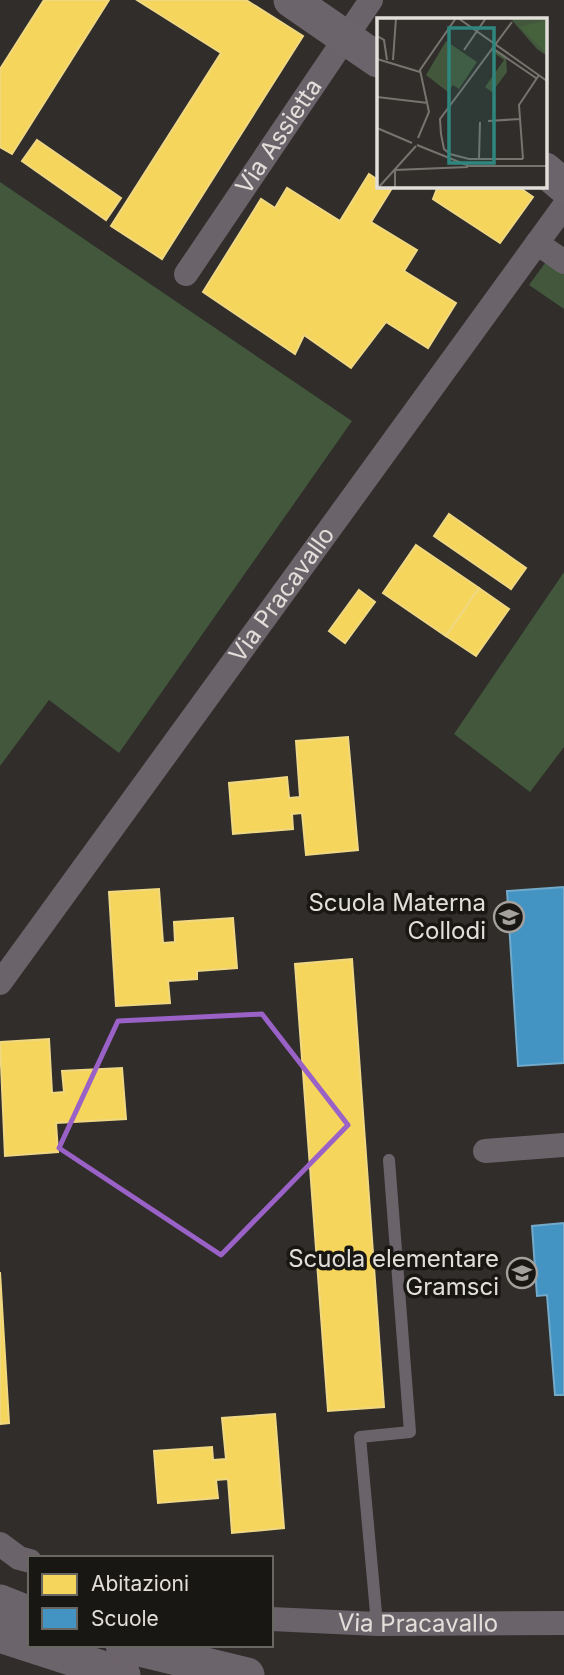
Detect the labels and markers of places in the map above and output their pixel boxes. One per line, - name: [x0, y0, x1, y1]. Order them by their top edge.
- place label: Scuola Materna Collodi: [308, 888, 486, 945]
- school or university icon: Scuola Materna Collodi: [492, 900, 526, 934]
- place label: Scuola elementare Gramsci: [288, 1244, 499, 1301]
- school or university icon: Scuola elementare Gramsci: [505, 1256, 539, 1290]

